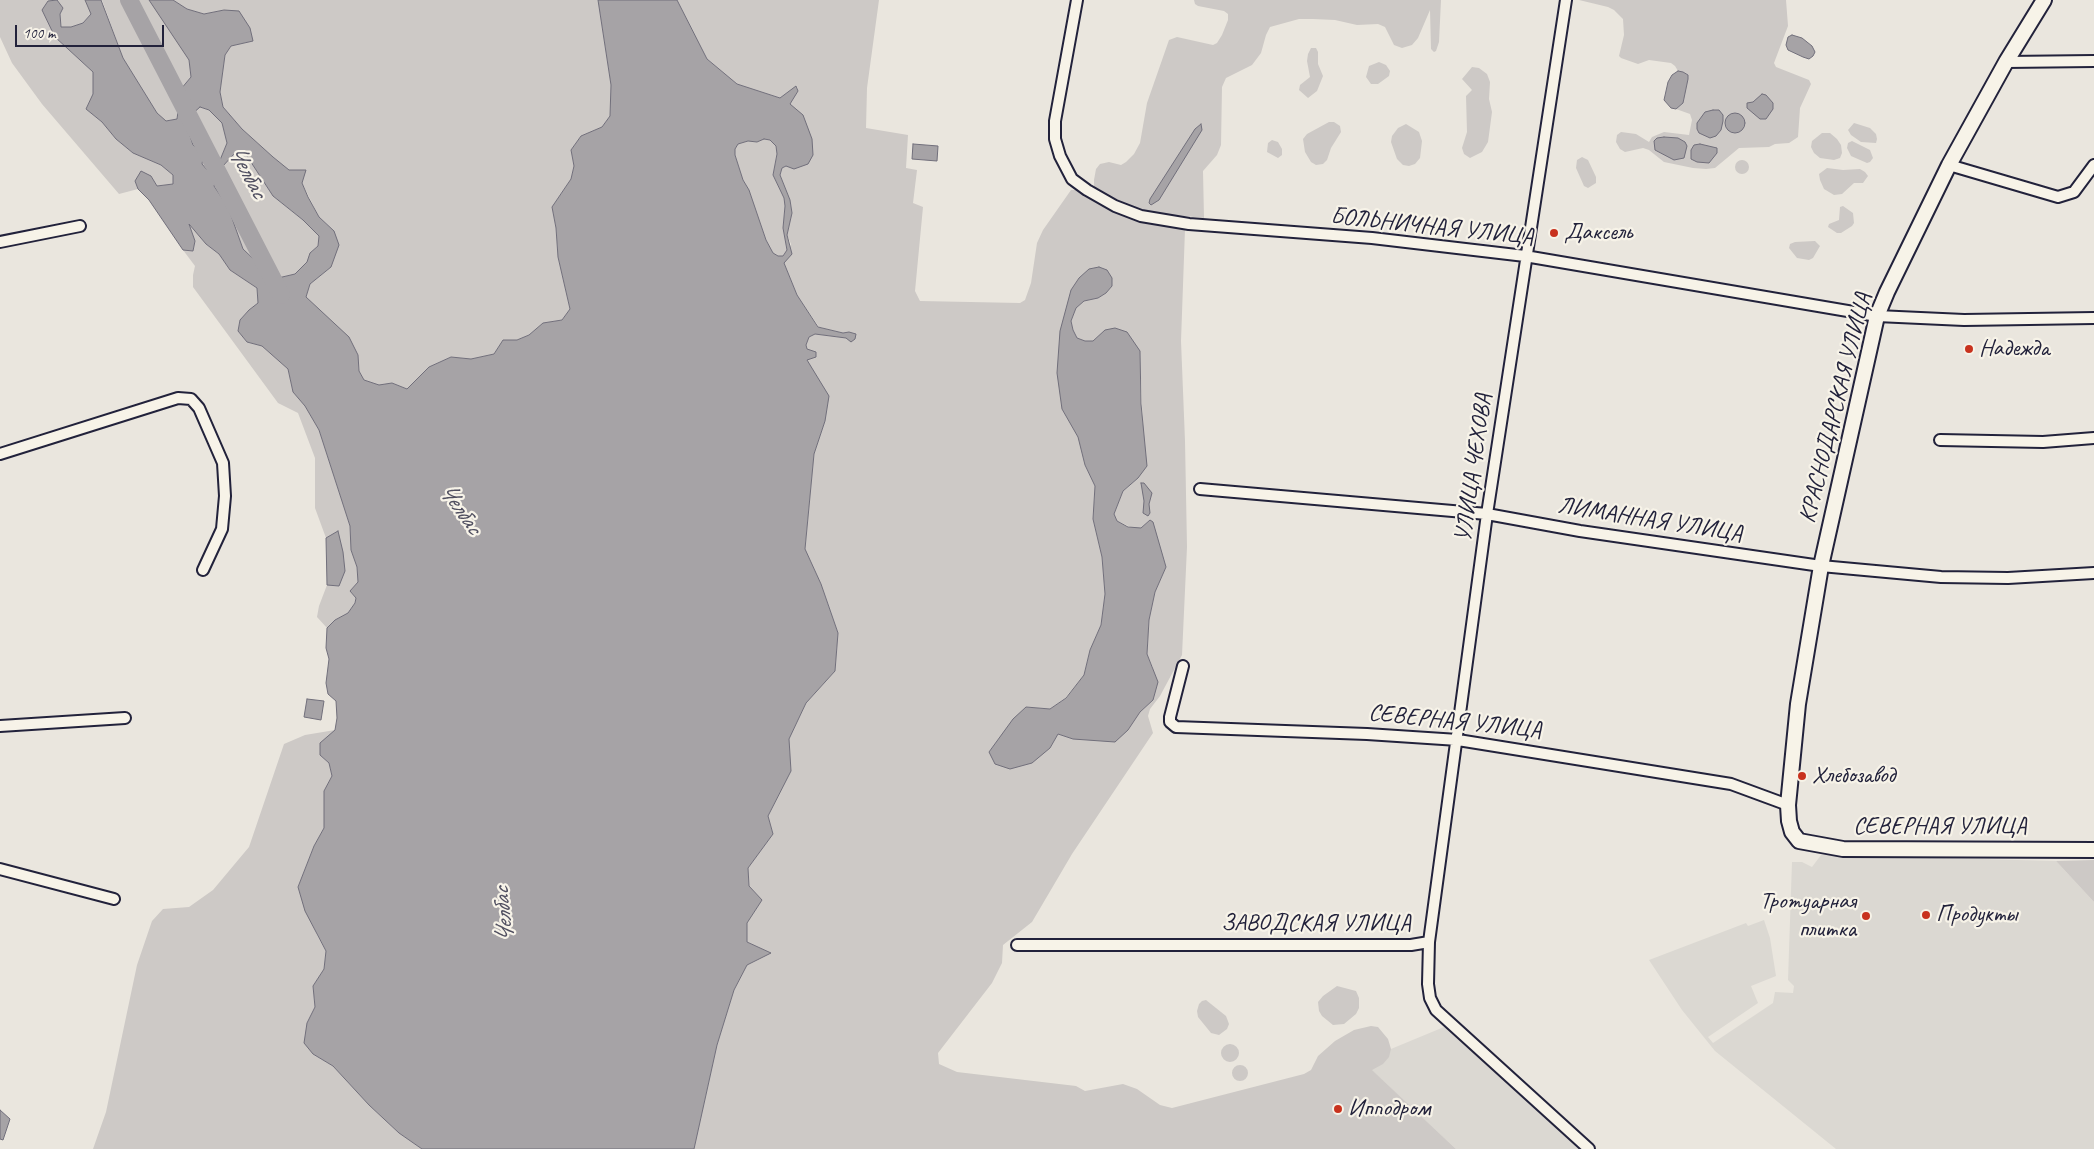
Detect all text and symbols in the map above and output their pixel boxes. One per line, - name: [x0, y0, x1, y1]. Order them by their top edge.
- scale bar: [18, 15, 166, 47]
- text: 100 m: [23, 24, 55, 43]
- water label: Челбас: [221, 140, 273, 204]
- street label: БОЛЬНИЧНАЯ УЛИЦА: [1329, 202, 1535, 252]
- place label: Даксель: [1564, 219, 1632, 247]
- marker: Даксель: [1548, 227, 1560, 239]
- street label: КРАСНОДАРСКАЯ УЛИЦА: [1793, 290, 1879, 526]
- place label: Надежда: [1979, 335, 2049, 363]
- marker: Надежда: [1963, 343, 1975, 355]
- street label: УЛИЦА ЧЕХОВА: [1449, 392, 1499, 544]
- water label: Челбас: [432, 477, 488, 541]
- street label: ЛИМАННАЯ УЛИЦА: [1556, 491, 1744, 549]
- street label: СЕВЕРНАЯ УЛИЦА: [1367, 699, 1543, 745]
- place label: Хлебозавод: [1812, 762, 1895, 790]
- marker: Хлебозавод: [1796, 770, 1808, 782]
- street label: СЕВЕРНАЯ УЛИЦА: [1853, 813, 2027, 841]
- water label: Челбас: [487, 886, 521, 944]
- place label: Тротуарная плитка: [1760, 888, 1856, 944]
- place label: Продукты: [1936, 901, 2018, 929]
- marker: Продукты: [1920, 909, 1932, 921]
- street label: ЗАВОДСКАЯ УЛИЦА: [1221, 910, 1411, 938]
- marker: Тротуарная плитка: [1860, 910, 1872, 922]
- place label: Ипподром: [1348, 1095, 1430, 1123]
- marker: Ипподром: [1332, 1103, 1344, 1115]

